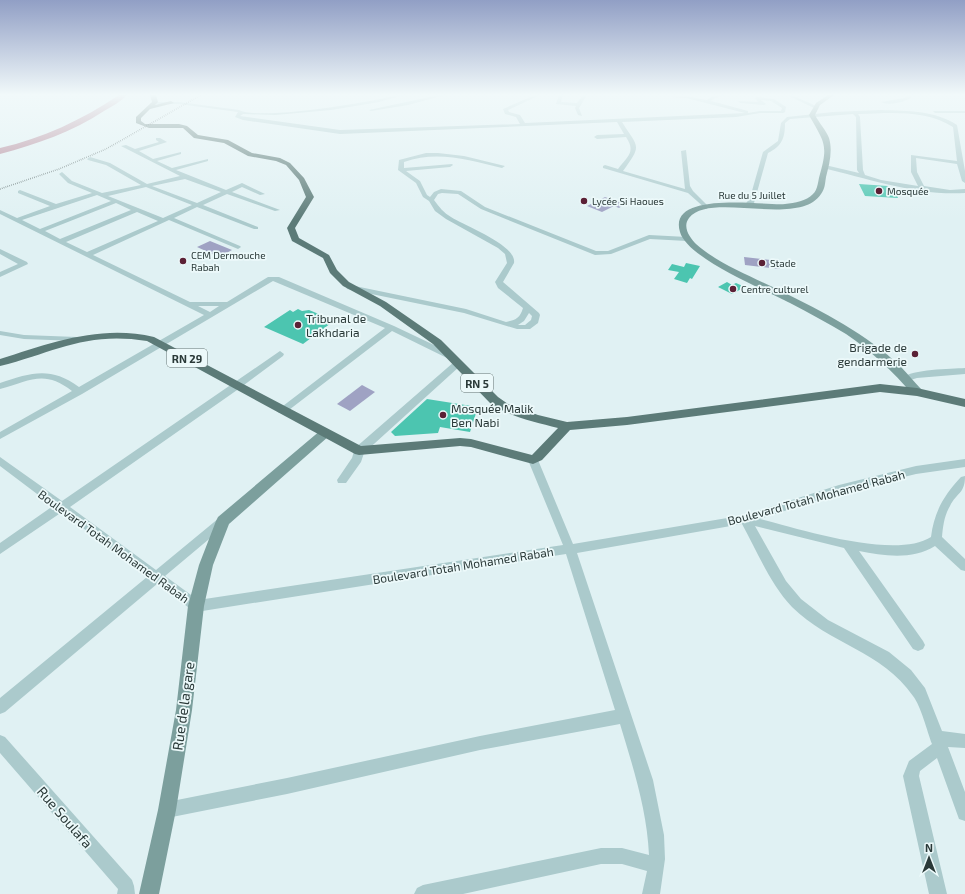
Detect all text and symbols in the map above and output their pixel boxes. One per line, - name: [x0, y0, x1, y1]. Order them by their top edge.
- place label: Mosquée: [887, 185, 929, 197]
- marker: Mosquée: [874, 186, 884, 196]
- street label: Rue du 5 Juillet: [718, 189, 786, 201]
- place label: Lycée Si Haoues: [592, 195, 664, 207]
- marker: Lycée Si Haoues: [579, 196, 589, 206]
- place label: CEM Dermouche Rabah: [191, 249, 266, 273]
- marker: CEM Dermouche Rabah: [178, 256, 188, 266]
- place label: Stade: [770, 257, 796, 269]
- marker: Stade: [757, 258, 767, 268]
- place label: Centre culturel: [741, 283, 808, 295]
- marker: Centre culturel: [728, 284, 738, 294]
- place label: Tribunal de Lakhdaria: [306, 311, 366, 339]
- marker: Tribunal de Lakhdaria: [293, 320, 303, 330]
- place label: Brigade de gendarmerie: [837, 340, 907, 368]
- road number: RN 29: [167, 349, 207, 367]
- marker: Brigade de gendarmerie: [910, 349, 920, 359]
- road number: RN 5: [461, 374, 493, 392]
- place label: Mosquée Malik Ben Nabi: [451, 401, 533, 429]
- marker: Mosquée Malik Ben Nabi: [438, 410, 448, 420]
- street label: Boulevard Totah Mohamed Rabah: [726, 467, 906, 527]
- street label: Boulevard Totah Mohamed Rabah: [36, 487, 192, 605]
- street label: Boulevard Totah Mohamed Rabah: [372, 544, 554, 586]
- street label: Rue de la gare: [168, 661, 198, 751]
- street label: Rue Soulafa: [34, 783, 96, 851]
- north arrow: [909, 838, 949, 878]
- text: N: [925, 841, 933, 854]

